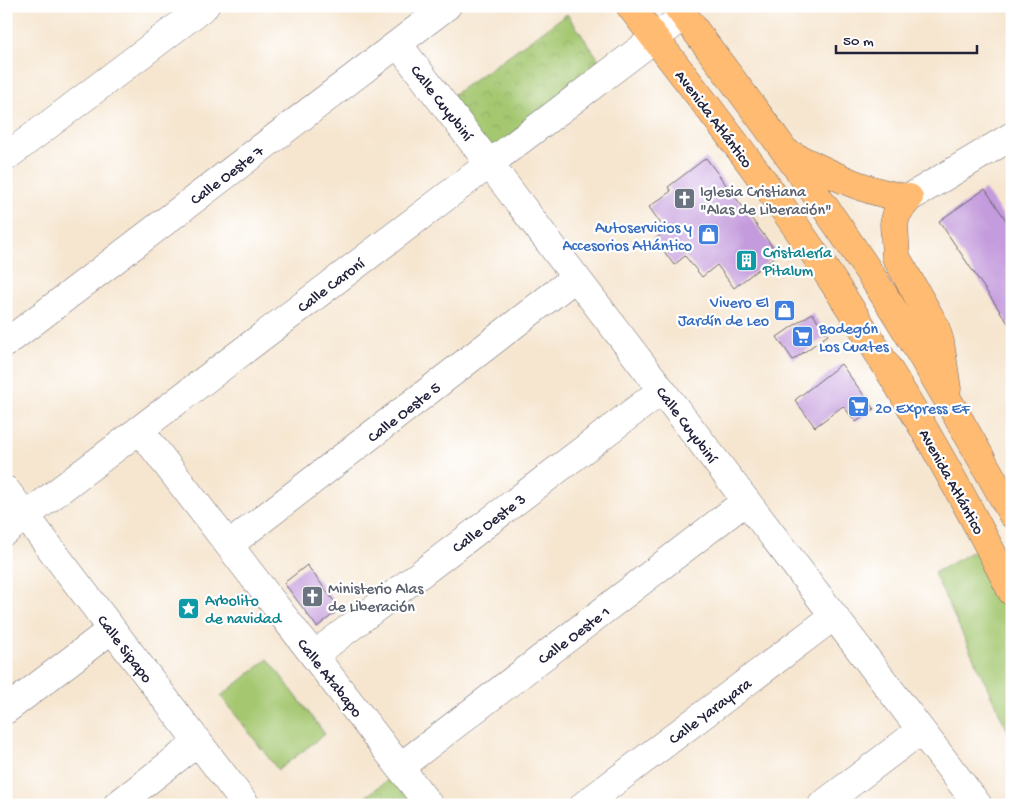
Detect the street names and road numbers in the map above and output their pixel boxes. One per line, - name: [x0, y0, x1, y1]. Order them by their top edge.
- street label: Calle Cuyubiní: [405, 62, 476, 146]
- street label: Avenida Atlántico: [669, 67, 755, 173]
- street label: Calle Oeste 7: [188, 143, 269, 211]
- street label: Calle Caroní: [295, 255, 370, 318]
- street label: Calle Oeste 5: [365, 379, 445, 448]
- street label: Calle Cuyubiní: [650, 384, 721, 469]
- street label: Avenida Atlántico: [913, 427, 987, 539]
- street label: Calle Oeste 3: [450, 491, 531, 559]
- street label: Calle Oeste 1: [535, 603, 615, 670]
- street label: Calle Sipapo: [91, 612, 155, 688]
- street label: Calle Atabapo: [292, 636, 365, 722]
- street label: Calle Yarayara: [666, 675, 757, 750]

